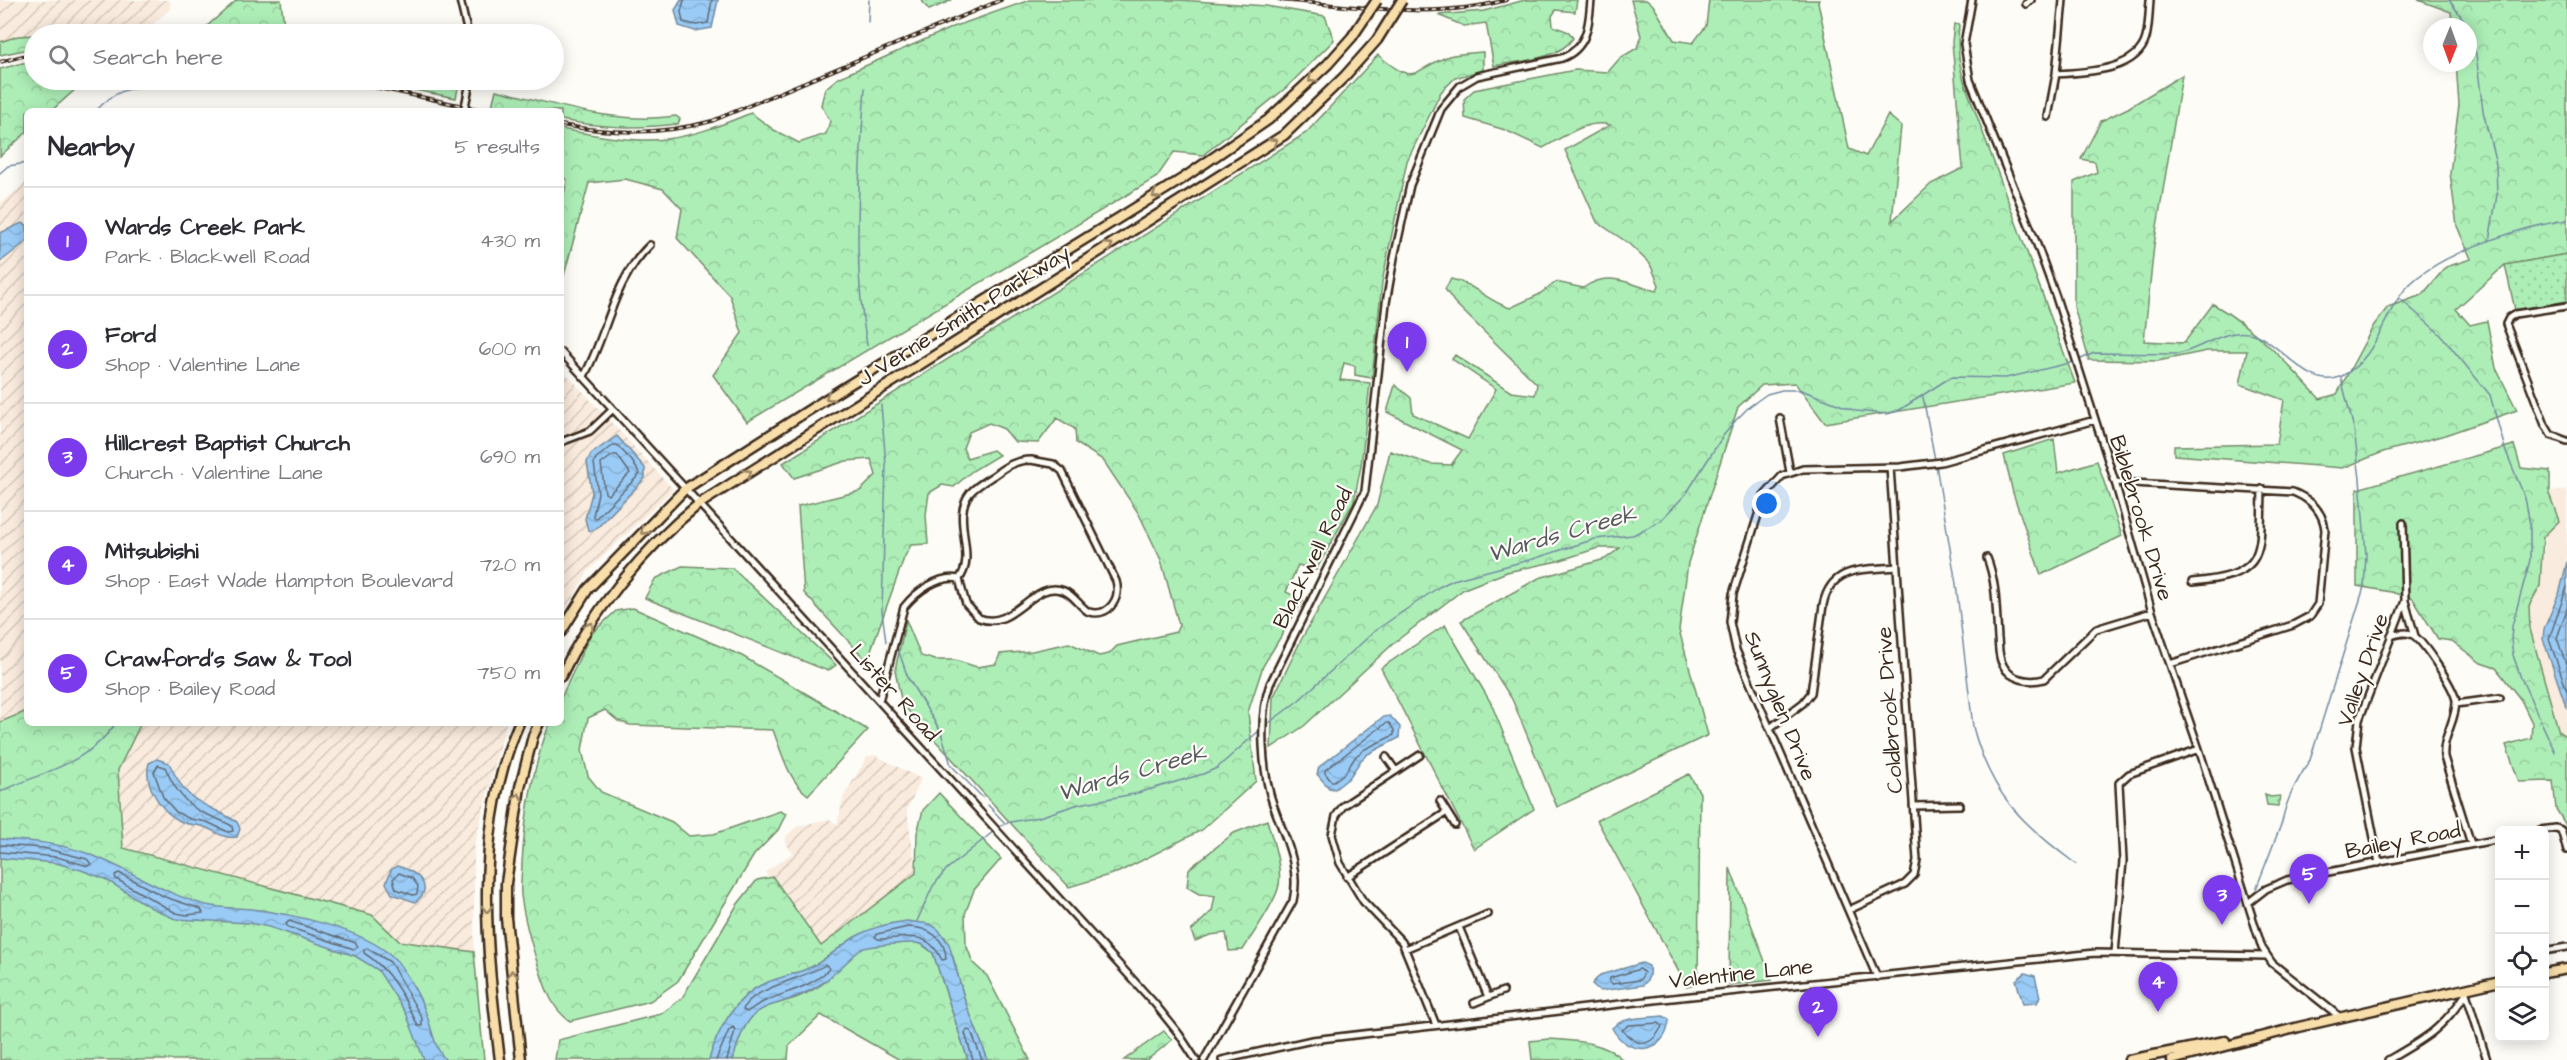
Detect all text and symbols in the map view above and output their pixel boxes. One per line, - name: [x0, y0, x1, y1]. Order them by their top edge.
- north arrow: [2423, 18, 2477, 72]
- search box: [24, 24, 564, 90]
- icon: search: [45, 41, 78, 74]
- text: Search here: [93, 42, 223, 73]
- one-way arrow: [1308, 72, 1318, 83]
- text: Nearby: [48, 129, 135, 165]
- text: 5 results: [455, 133, 540, 161]
- one-way arrow: [1267, 138, 1278, 149]
- one-way arrow: [1152, 188, 1162, 200]
- text: Wards Creek Park: [105, 212, 305, 243]
- text: 1: [66, 227, 69, 255]
- text: 430 m: [480, 227, 540, 255]
- street label: J Verne Smith Parkway: [852, 238, 1077, 395]
- one-way arrow: [1103, 242, 1113, 254]
- text: Park · Blackwell Road: [105, 243, 310, 271]
- text: Ford: [105, 320, 156, 351]
- pin: 1: [1388, 322, 1426, 372]
- text: 2: [62, 335, 73, 363]
- text: 600 m: [479, 335, 540, 363]
- text: Shop · Valentine Lane: [105, 351, 300, 379]
- one-way arrow: [825, 390, 835, 402]
- text: Hillcrest Baptist Church: [105, 428, 350, 459]
- street label: Biblebrook Drive: [2101, 432, 2181, 605]
- text: 3: [62, 443, 73, 471]
- text: 690 m: [480, 443, 540, 471]
- text: Church · Valentine Lane: [105, 459, 323, 487]
- one-way arrow: [742, 468, 752, 480]
- street label: Blackwell Road: [1265, 482, 1361, 634]
- your location: [1752, 489, 1781, 518]
- water label: Wards Creek: [1484, 496, 1641, 571]
- one-way arrow: [640, 524, 651, 534]
- text: Mitsubishi: [105, 536, 199, 567]
- text: 4: [61, 551, 74, 579]
- text: 720 m: [480, 551, 540, 579]
- text: Shop · East Wade Hampton Boulevard: [105, 567, 453, 595]
- street label: Valley Drive: [2329, 609, 2398, 731]
- one-way arrow: [583, 622, 594, 633]
- street label: Coldbrook Drive: [1869, 625, 1911, 795]
- street label: Sunnyglen Drive: [1735, 627, 1824, 786]
- street label: Lister Road: [842, 637, 946, 749]
- text: Crawford's Saw & Tool: [105, 644, 351, 675]
- text: 5: [60, 659, 75, 687]
- text: 750 m: [477, 659, 540, 687]
- text: Shop · Bailey Road: [105, 675, 275, 703]
- water label: Wards Creek: [1054, 735, 1211, 810]
- one-way arrow: [512, 792, 524, 801]
- street label: Bailey Road: [2343, 815, 2464, 868]
- map controls: [2495, 826, 2549, 1042]
- button: +: [2495, 826, 2549, 880]
- pin: 5: [2290, 854, 2328, 904]
- pin: 3: [2202, 876, 2242, 925]
- button: −: [2495, 880, 2549, 934]
- one-way arrow: [481, 905, 493, 914]
- button: locate: [2495, 934, 2549, 988]
- street label: Valentine Lane: [1667, 951, 1815, 997]
- pin: 4: [2138, 962, 2178, 1012]
- one-way arrow: [506, 969, 518, 978]
- pin: 2: [1798, 988, 1838, 1037]
- button: layers: [2495, 988, 2549, 1042]

